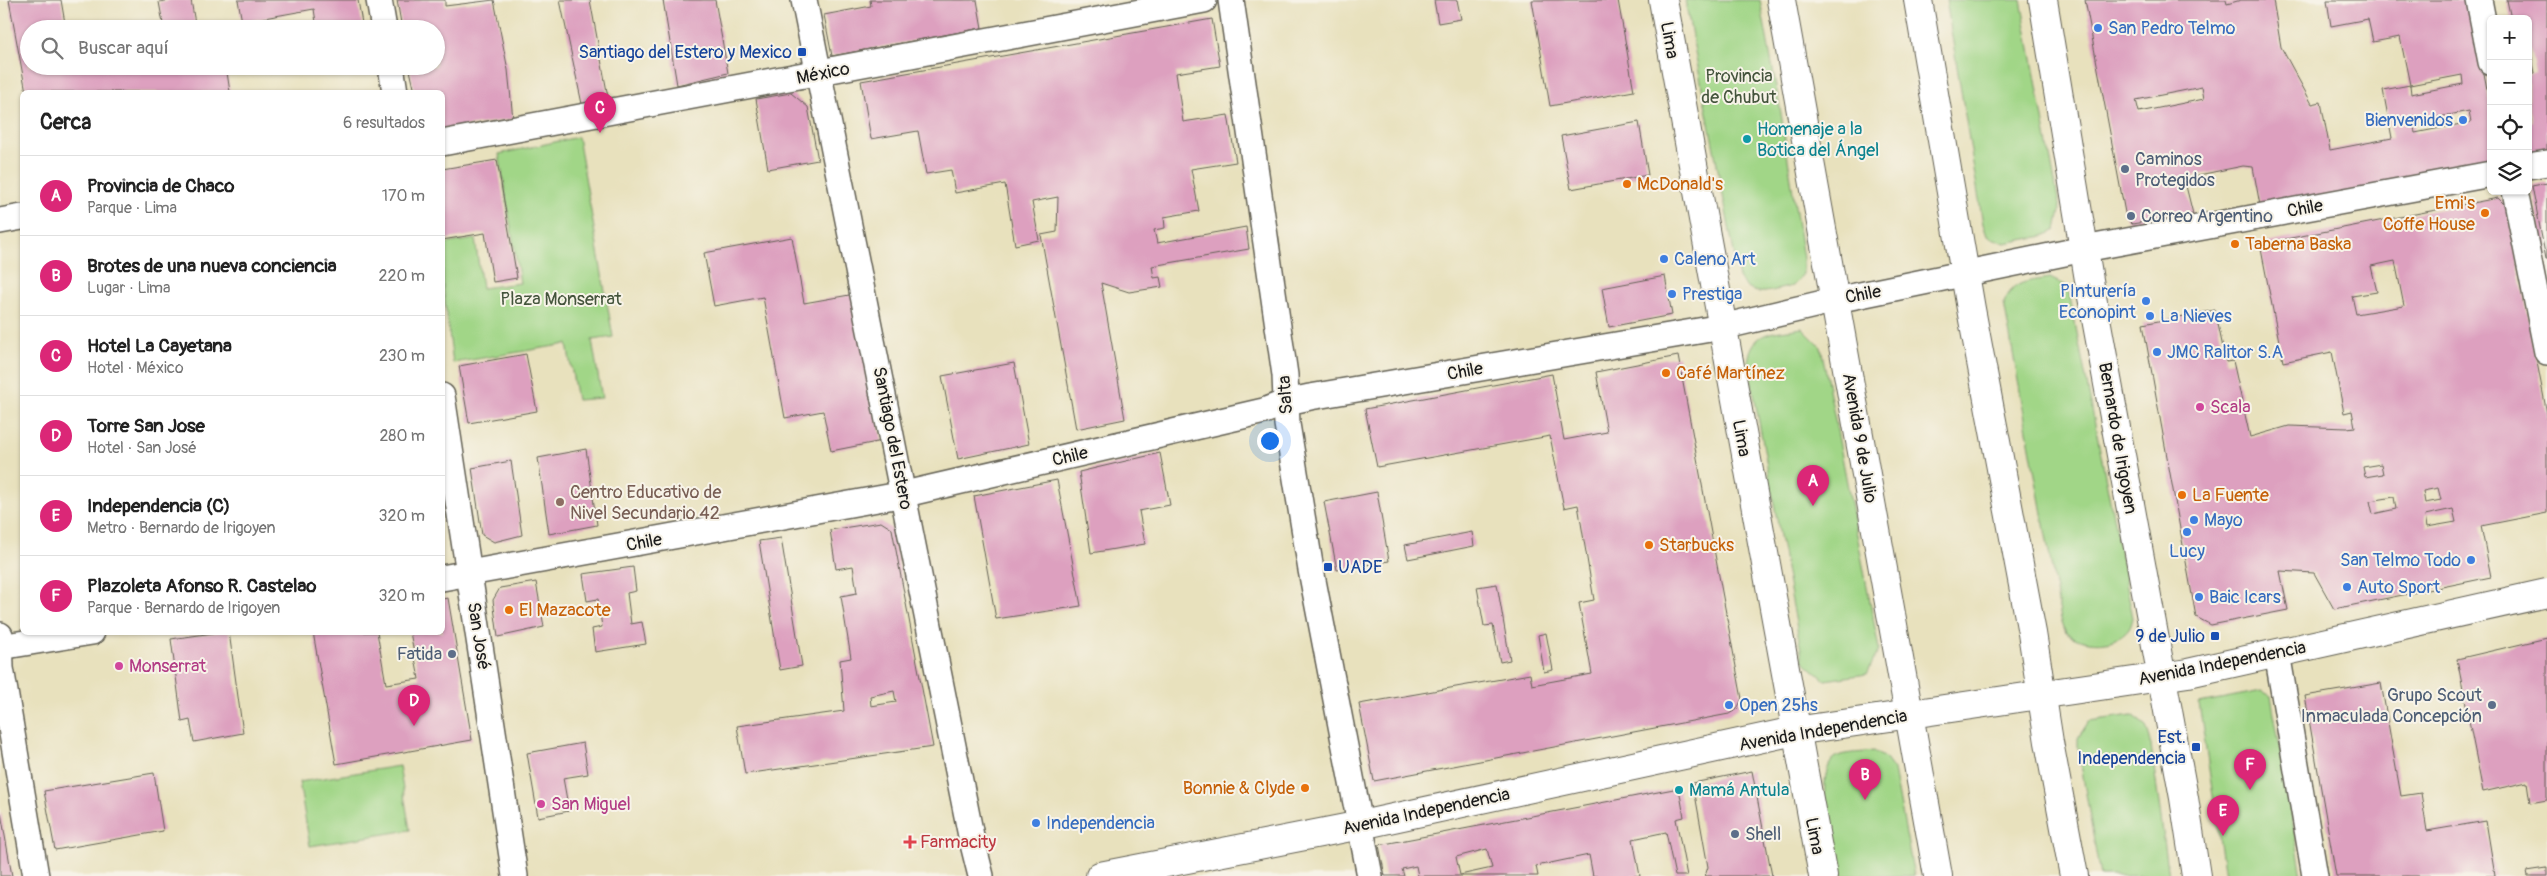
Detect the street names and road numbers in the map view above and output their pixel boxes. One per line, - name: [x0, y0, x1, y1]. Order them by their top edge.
- street label: Lima: [1655, 20, 1684, 60]
- street label: México: [795, 57, 852, 90]
- street label: Chile: [2285, 194, 2325, 223]
- street label: Chile: [1843, 280, 1883, 309]
- street label: Chile: [1445, 357, 1485, 386]
- street label: Bernardo de Irigoyen: [2093, 360, 2142, 516]
- street label: Santiago del Estero: [867, 365, 918, 512]
- street label: Avenida 9 de Julio: [1837, 371, 1882, 505]
- street label: Salta: [1273, 375, 1298, 415]
- street label: Lima: [1727, 418, 1756, 458]
- street label: Chile: [1050, 441, 1090, 472]
- street label: Chile: [624, 528, 664, 557]
- street label: San José: [462, 601, 495, 672]
- street label: Avenida Independencia: [2136, 636, 2308, 691]
- street label: Avenida Independencia: [1737, 704, 1909, 757]
- street label: Avenida Independencia: [1340, 783, 1512, 840]
- street label: Lima: [1800, 816, 1829, 857]

